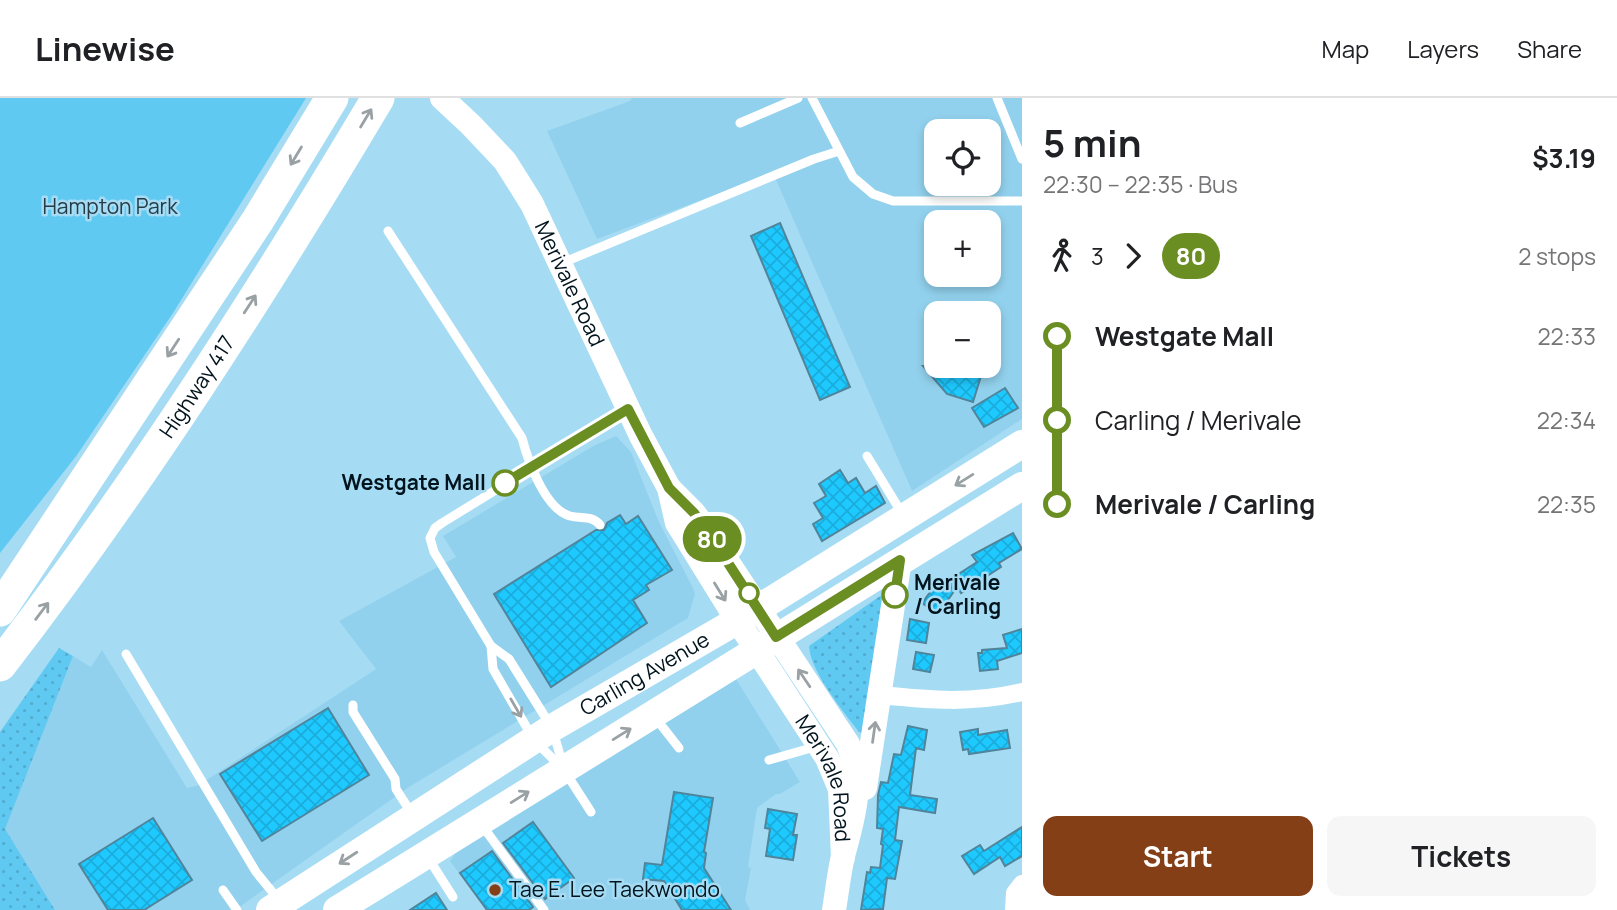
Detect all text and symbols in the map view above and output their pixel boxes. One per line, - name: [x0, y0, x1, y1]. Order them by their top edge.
- text: Linewise: [35, 26, 175, 71]
- text: Map: [1322, 32, 1369, 65]
- text: Layers: [1407, 32, 1479, 65]
- text: Share: [1517, 32, 1582, 65]
- one-way arrow: [359, 109, 373, 129]
- text: 5 min: [1043, 116, 1141, 168]
- map controls: [924, 119, 1001, 378]
- button: locate: [924, 119, 1001, 196]
- text: $3.19: [1532, 140, 1596, 176]
- one-way arrow: [289, 146, 303, 166]
- text: 22:30 – 22:35 · Bus: [1043, 168, 1238, 200]
- park label: Hampton Park: [42, 192, 178, 220]
- button: +: [924, 210, 1001, 287]
- street label: Merivale Road: [529, 216, 612, 350]
- icon: walk: [1043, 237, 1081, 275]
- icon: forward: [1114, 237, 1152, 275]
- text: 80: [1176, 239, 1206, 272]
- text: 3: [1091, 240, 1104, 272]
- text: 2 stops: [1518, 240, 1596, 272]
- one-way arrow: [244, 295, 258, 315]
- button: −: [924, 301, 1001, 378]
- text: Westgate Mall: [1095, 318, 1274, 354]
- text: 22:33: [1537, 320, 1596, 352]
- street label: Highway 417: [153, 330, 241, 443]
- one-way arrow: [166, 338, 181, 357]
- text: Carling / Merivale: [1095, 402, 1302, 438]
- text: 22:34: [1537, 404, 1596, 436]
- place label: Westgate Mall: [341, 468, 486, 496]
- marker: Westgate Mall: [492, 470, 518, 496]
- one-way arrow: [955, 473, 974, 488]
- text: Merivale / Carling: [1095, 486, 1315, 522]
- text: 22:35: [1537, 488, 1596, 520]
- line badge: 80: [680, 516, 744, 562]
- text: 80: [697, 522, 727, 555]
- place label: Merivale / Carling: [914, 568, 1001, 620]
- one-way arrow: [713, 581, 727, 601]
- marker: Merivale / Carling: [882, 582, 908, 608]
- unlabelled marker: [739, 583, 759, 603]
- one-way arrow: [34, 602, 49, 621]
- street label: Carling Avenue: [575, 625, 714, 722]
- one-way arrow: [796, 668, 810, 688]
- one-way arrow: [509, 698, 523, 718]
- street label: Merivale Road: [790, 709, 857, 843]
- one-way arrow: [868, 721, 881, 744]
- one-way arrow: [612, 727, 631, 742]
- one-way arrow: [510, 790, 530, 804]
- button: Start: [1043, 816, 1313, 896]
- button: Tickets: [1327, 816, 1596, 896]
- one-way arrow: [339, 852, 359, 866]
- place label: Tae E. Lee Taekwondo: [509, 875, 720, 903]
- marker: Tae E. Lee Taekwondo: [487, 882, 503, 898]

